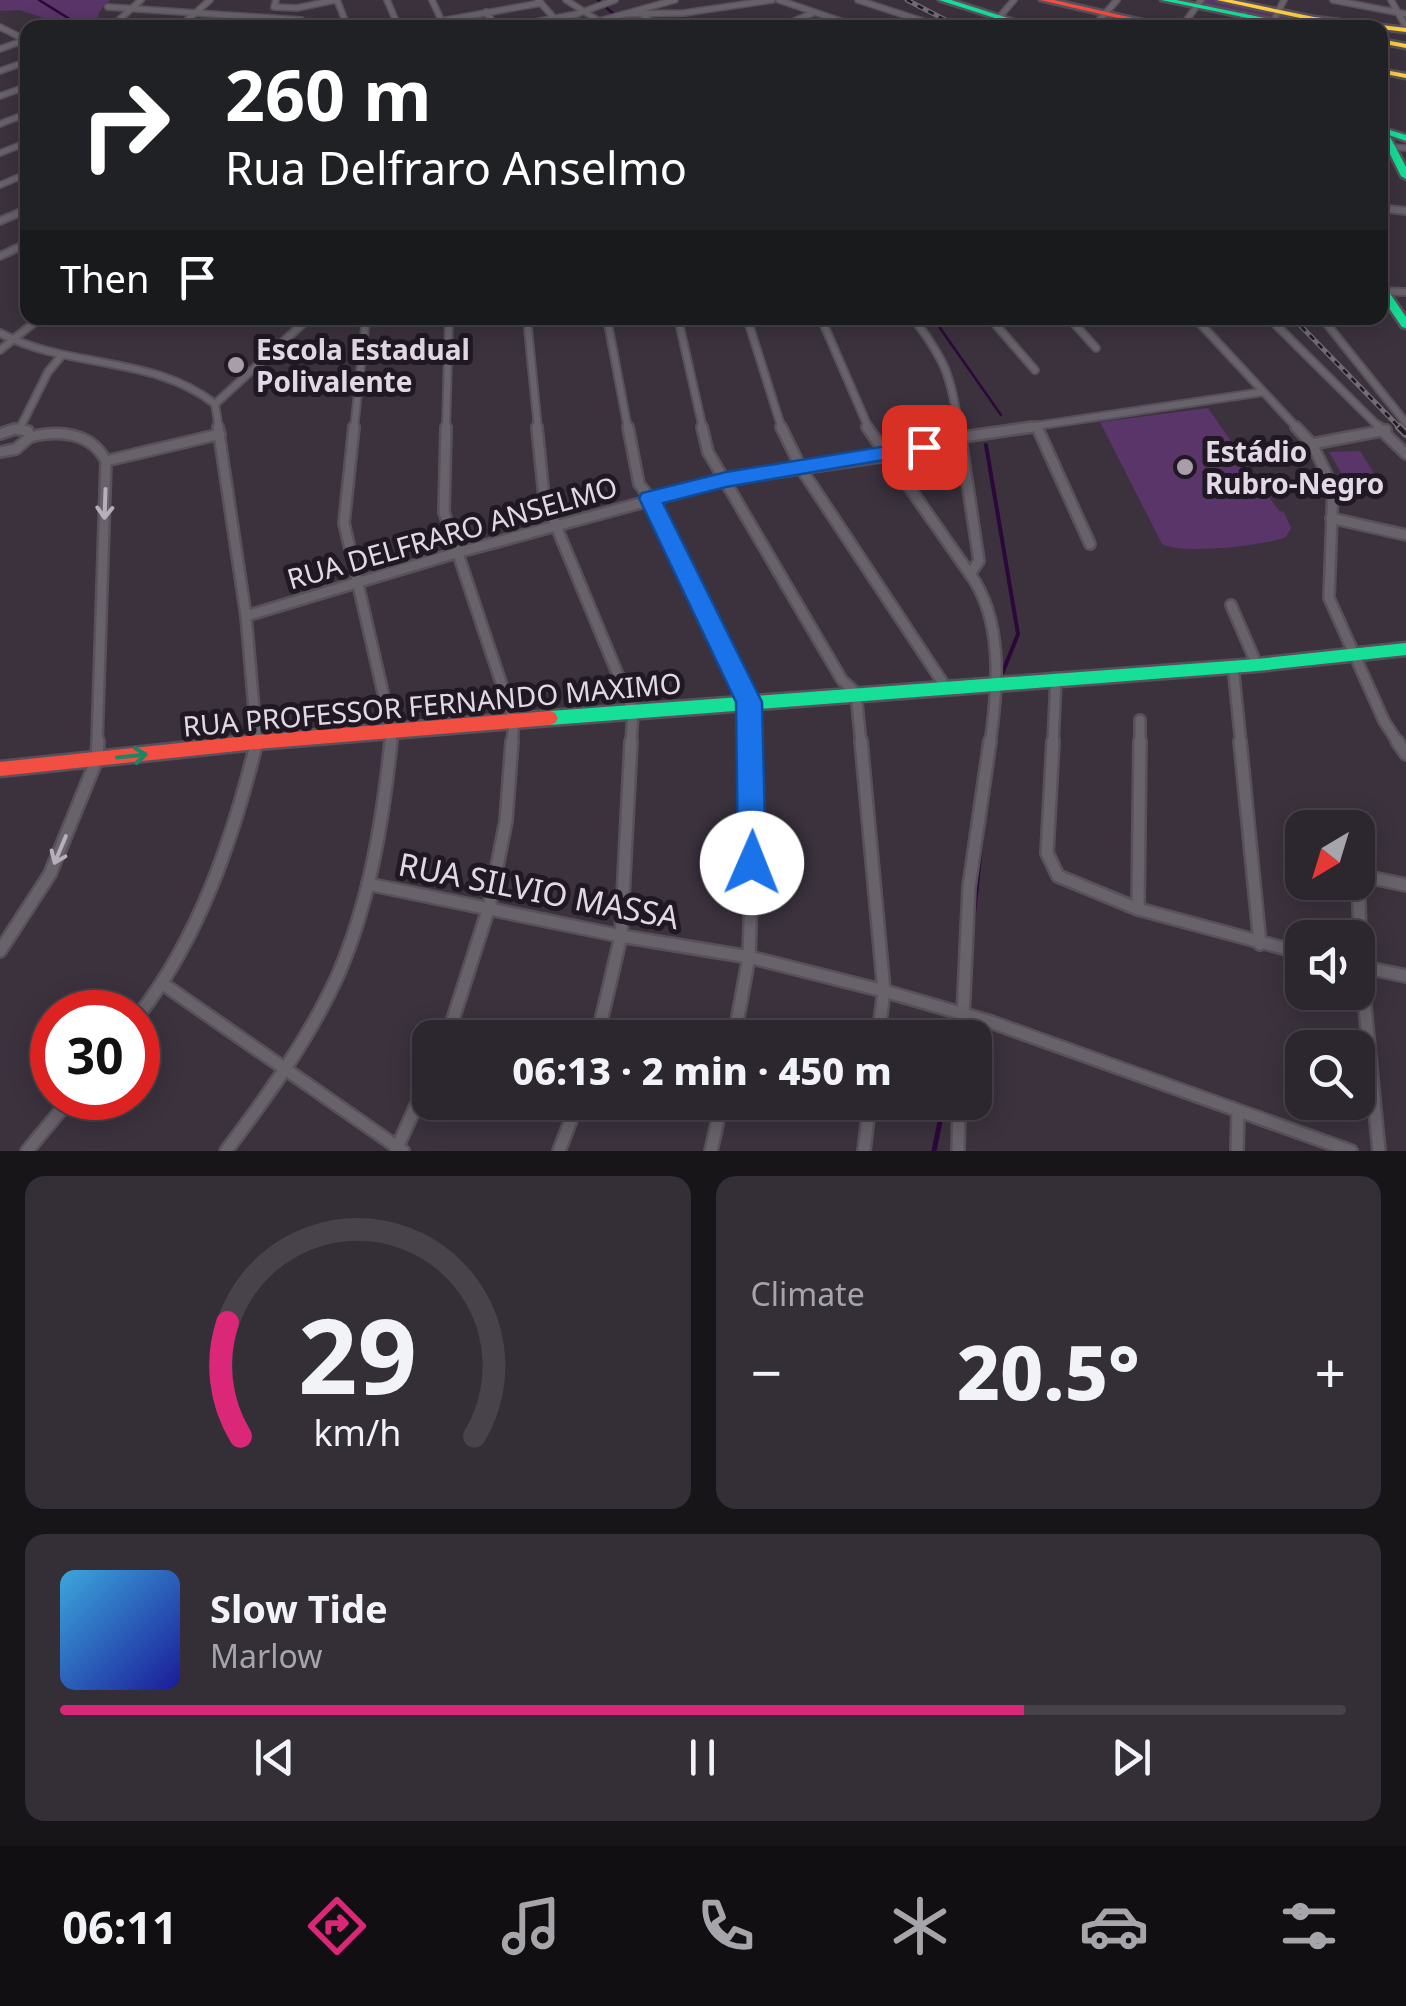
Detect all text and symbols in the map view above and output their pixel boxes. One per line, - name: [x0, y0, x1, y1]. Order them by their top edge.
- text: 260 m: [225, 46, 432, 142]
- icon: right: [60, 60, 190, 190]
- text: Rua Delfraro Anselmo: [225, 137, 687, 198]
- icon: arrive: [170, 250, 225, 305]
- text: Then: [60, 252, 150, 304]
- place label: Escola Estadual Polivalente: [256, 330, 470, 400]
- marker: Escola Estadual Polivalente: [225, 354, 247, 376]
- pin: [882, 405, 967, 490]
- icon: arrive: [897, 420, 952, 475]
- place label: Estádio Rubro-Negro: [1205, 432, 1384, 502]
- marker: Estádio Rubro-Negro: [1174, 456, 1196, 478]
- street label: RUA DELFRARO ANSELMO: [282, 467, 622, 597]
- one-way arrow: [96, 487, 115, 519]
- street label: RUA PROFESSOR FERNANDO MAXIMO: [181, 663, 683, 745]
- one-way arrow: [115, 746, 147, 765]
- north arrow: [1285, 810, 1375, 900]
- map controls: [1285, 810, 1375, 1120]
- position arrow: [700, 811, 804, 915]
- one-way arrow: [50, 834, 68, 865]
- street label: RUA SILVIO MASSA: [395, 842, 683, 938]
- button: sound: [1285, 920, 1375, 1010]
- speed limit sign: 30: [30, 990, 160, 1120]
- button: search: [1285, 1030, 1375, 1120]
- text: 06:13 · 2 min · 450 m: [512, 1044, 892, 1096]
- text: Climate: [751, 1272, 865, 1315]
- text: 29: [298, 1283, 417, 1424]
- text: 20.5°: [957, 1320, 1140, 1422]
- text: −: [751, 1334, 782, 1409]
- text: +: [1315, 1334, 1346, 1409]
- text: km/h: [314, 1408, 402, 1456]
- text: Slow Tide: [210, 1582, 388, 1634]
- text: Marlow: [210, 1634, 322, 1677]
- icon: previous: [247, 1730, 302, 1785]
- icon: pause: [675, 1730, 730, 1785]
- icon: next: [1104, 1730, 1159, 1785]
- icon: directions: [302, 1891, 372, 1961]
- icon: music: [496, 1891, 566, 1961]
- icon: phone: [691, 1891, 761, 1961]
- icon: climate: [885, 1891, 955, 1961]
- icon: car: [1079, 1891, 1149, 1961]
- icon: filters: [1274, 1891, 1344, 1961]
- text: 06:11: [62, 1896, 178, 1957]

